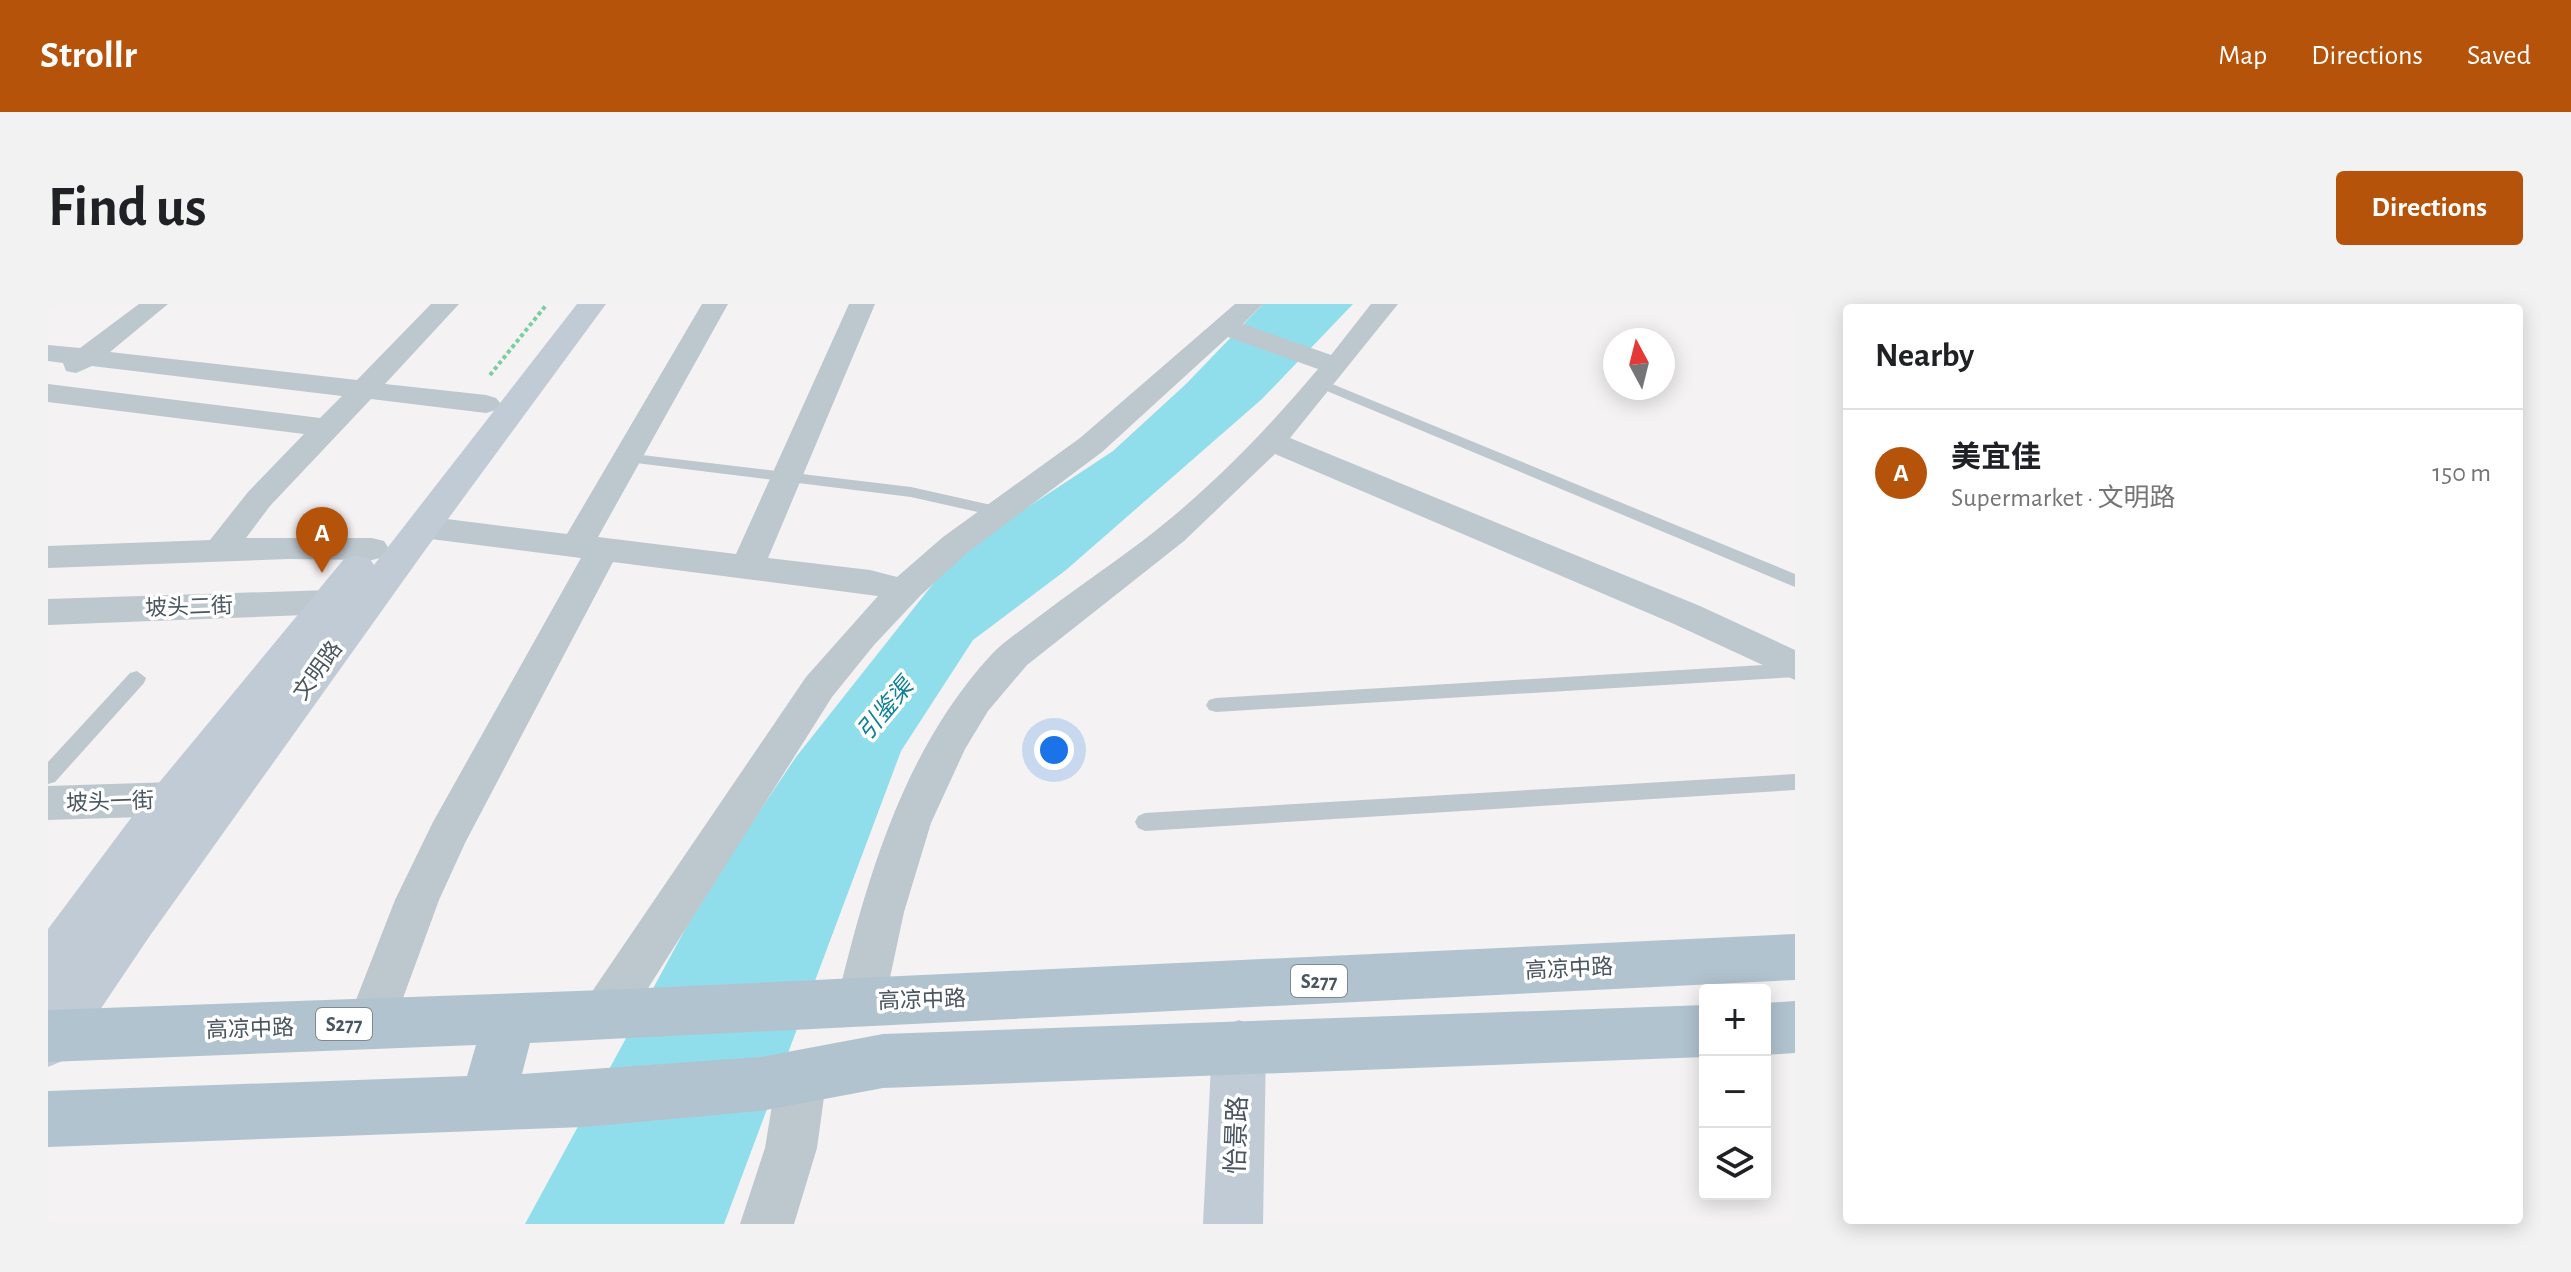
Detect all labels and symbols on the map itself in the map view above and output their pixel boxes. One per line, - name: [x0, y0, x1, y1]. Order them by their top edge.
- north arrow: [1603, 328, 1675, 400]
- pin: A: [296, 507, 348, 573]
- street label: 坡头二街: [145, 593, 233, 620]
- street label: 文明路: [289, 637, 346, 704]
- water label: 引鉴渠: [852, 671, 920, 745]
- your location: [1034, 730, 1074, 770]
- street label: 坡头一街: [66, 788, 154, 815]
- street label: 高凉中路: [1524, 955, 1614, 982]
- road number: S277: [1291, 965, 1347, 997]
- street label: 高凉中路: [878, 986, 966, 1013]
- road number: S277: [316, 1008, 372, 1040]
- street label: 高凉中路: [206, 1015, 294, 1042]
- street label: 怡景路: [1222, 1096, 1251, 1174]

